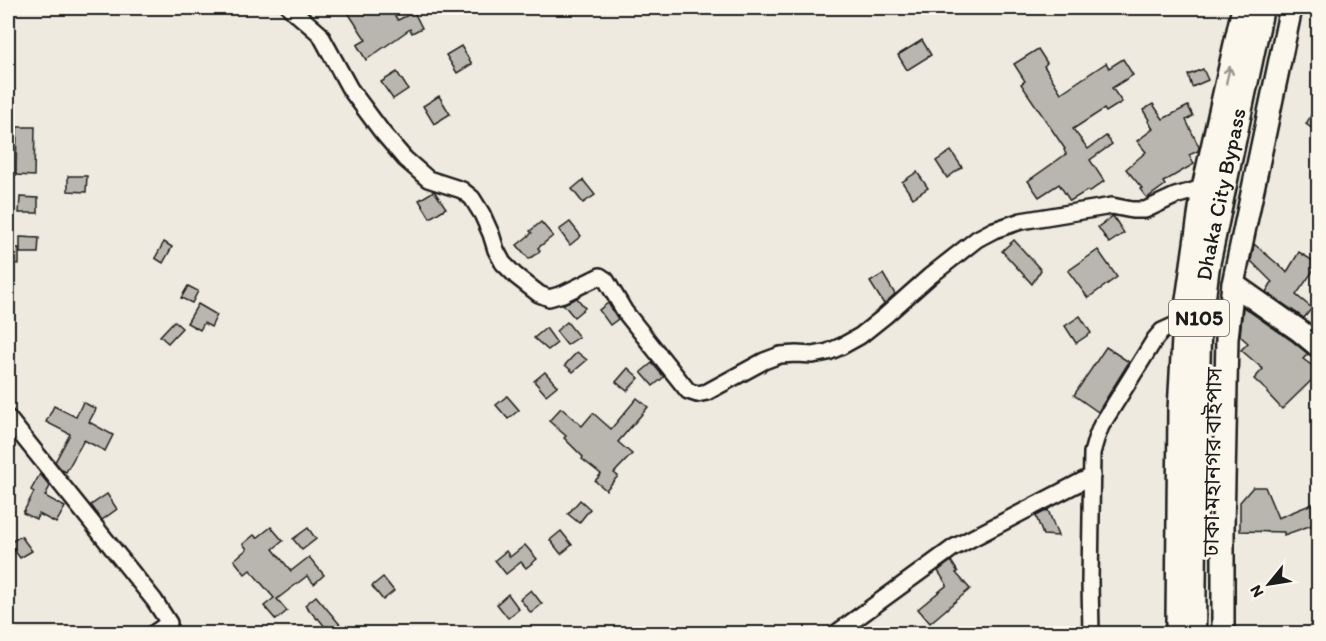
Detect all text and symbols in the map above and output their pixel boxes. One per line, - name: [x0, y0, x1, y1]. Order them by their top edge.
- one-way arrow: [1223, 66, 1234, 86]
- street label: Dhaka City Bypass: [1190, 106, 1252, 282]
- road number: N105: [1169, 300, 1229, 336]
- street label: ঢাকা মহানগর বাইপাস: [1197, 367, 1228, 558]
- north arrow: [1239, 554, 1299, 614]
- text: N: [1246, 582, 1267, 601]

